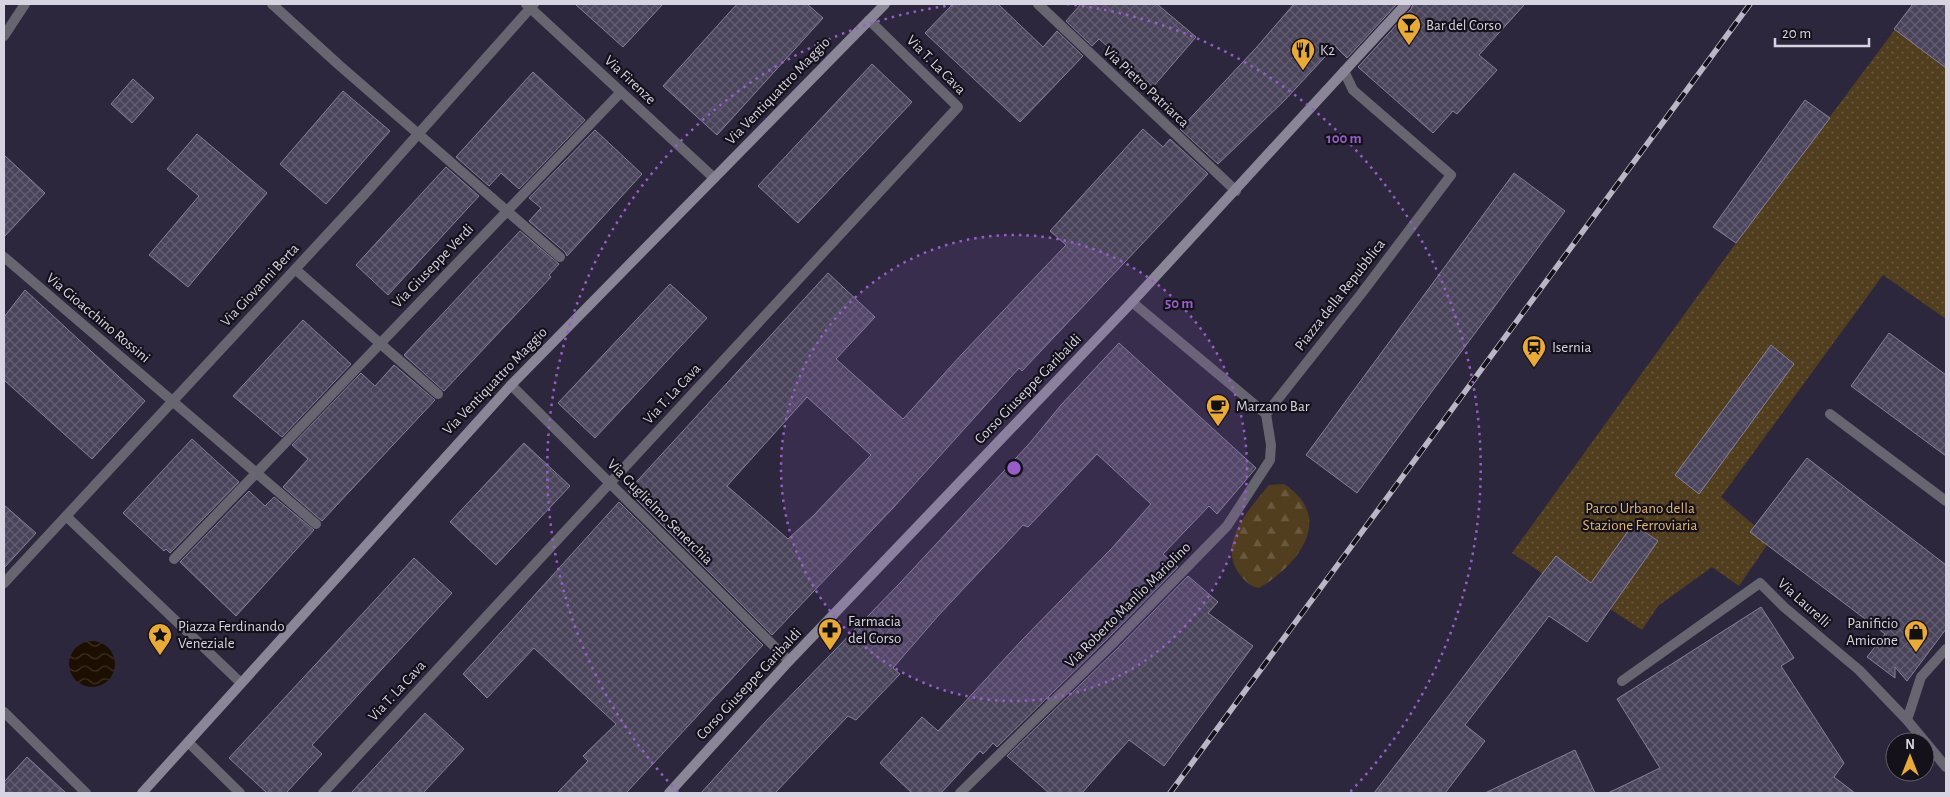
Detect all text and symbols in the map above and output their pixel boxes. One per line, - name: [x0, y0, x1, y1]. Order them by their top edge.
- bar icon: Bar del Corso: [1396, 12, 1422, 46]
- scale bar: [1775, 15, 1869, 47]
- place label: Bar del Corso: [1426, 18, 1502, 33]
- text: 20 m: [1782, 26, 1811, 41]
- street label: Via T. La Cava: [904, 33, 968, 97]
- street label: Via Ventiquattro Maggio: [723, 34, 833, 148]
- restaurant icon: K2: [1290, 37, 1316, 71]
- place label: K2: [1320, 43, 1335, 58]
- street label: Via Pietro Patriarca: [1100, 44, 1192, 130]
- street label: Via Firenze: [601, 53, 659, 107]
- text: 100 m: [1326, 131, 1362, 146]
- street label: Via Giuseppe Verdi: [389, 221, 477, 311]
- street label: Piazza della Repubblica: [1292, 236, 1388, 354]
- street label: Via Giovanni Berta: [218, 241, 302, 329]
- street label: Via Gioacchino Rossini: [43, 270, 153, 366]
- text: 50 m: [1165, 296, 1193, 311]
- street label: Via Ventiquattro Maggio: [440, 324, 550, 438]
- street label: Corso Giuseppe Garibaldi: [972, 331, 1084, 447]
- station icon: Isernia: [1521, 334, 1547, 368]
- place label: Isernia: [1552, 340, 1591, 355]
- street label: Via T. La Cava: [640, 361, 704, 427]
- cafe icon: Marzano Bar: [1205, 393, 1231, 427]
- place label: Marzano Bar: [1236, 399, 1310, 414]
- street label: Via Guglielmo Senerchia: [604, 456, 716, 568]
- centre of rings: [1005, 459, 1023, 477]
- park label: Parco Urbano della Stazione Ferroviaria: [1583, 501, 1697, 533]
- street label: Via Roberto Manlio Mariolino: [1062, 539, 1194, 671]
- street label: Via Laurelli: [1775, 576, 1833, 630]
- place label: Farmacia del Corso: [848, 614, 901, 646]
- place label: Panificio Amicone: [1846, 616, 1898, 648]
- pharmacy icon: Farmacia del Corso: [817, 617, 843, 651]
- place label: Piazza Ferdinando Veneziale: [178, 619, 285, 651]
- shop icon: Panificio Amicone: [1903, 619, 1929, 653]
- place icon: Piazza Ferdinando Veneziale: [147, 622, 173, 656]
- street label: Corso Giuseppe Garibaldi: [694, 625, 804, 743]
- street label: Via T. La Cava: [365, 658, 429, 724]
- north arrow: [1885, 732, 1935, 782]
- text: N: [1905, 738, 1915, 752]

